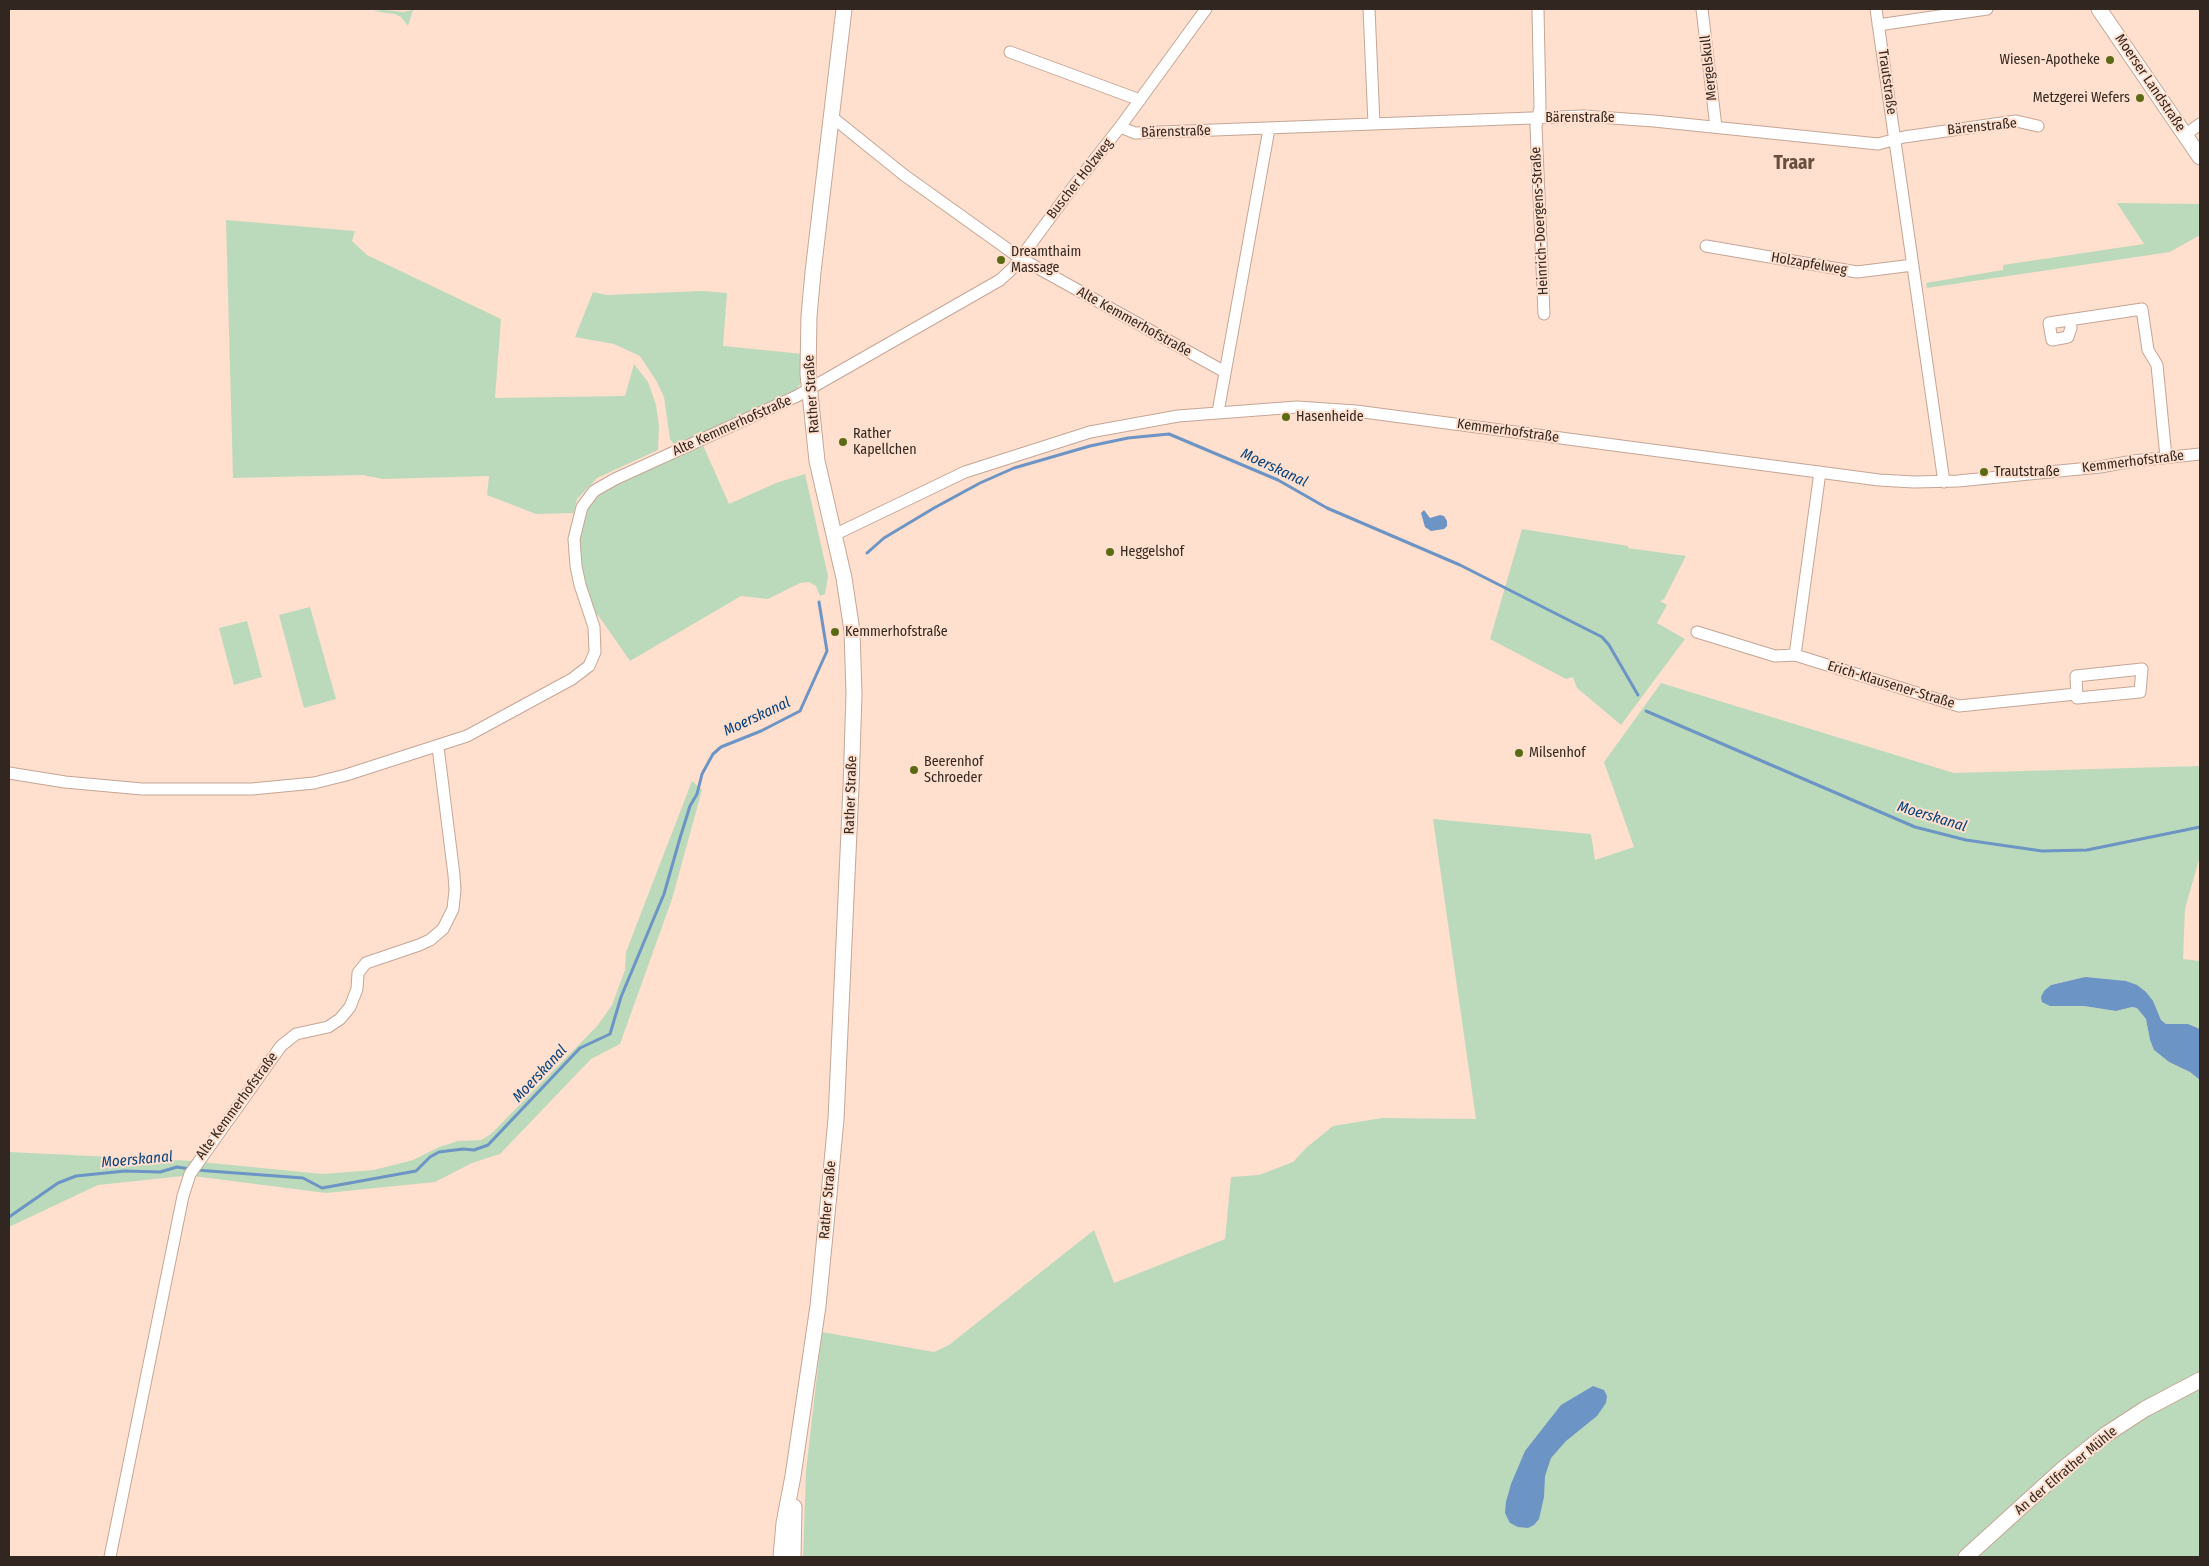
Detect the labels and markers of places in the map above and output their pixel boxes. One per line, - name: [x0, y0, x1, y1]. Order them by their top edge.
- place label: Wiesen-Apotheke: [1999, 52, 2100, 68]
- marker: Wiesen-Apotheke: [2104, 54, 2116, 66]
- place label: Metzgerei Wefers: [2033, 90, 2130, 106]
- marker: Metzgerei Wefers: [2134, 92, 2146, 104]
- place label: Dreamthaim Massage: [1011, 244, 1081, 276]
- marker: Dreamthaim Massage: [995, 254, 1007, 266]
- place label: Hasenheide: [1296, 409, 1364, 425]
- marker: Hasenheide: [1280, 411, 1292, 423]
- place label: Rather Kapellchen: [853, 426, 917, 458]
- marker: Rather Kapellchen: [837, 436, 849, 448]
- place label: Trautstraße: [1994, 464, 2060, 480]
- marker: Trautstraße: [1978, 466, 1990, 478]
- place label: Heggelshof: [1120, 544, 1184, 560]
- marker: Heggelshof: [1104, 546, 1116, 558]
- place label: Kemmerhofstraße: [845, 624, 948, 640]
- marker: Kemmerhofstraße: [829, 626, 841, 638]
- place label: Milsenhof: [1529, 745, 1585, 761]
- marker: Milsenhof: [1513, 747, 1525, 759]
- place label: Beerenhof Schroeder: [924, 754, 983, 786]
- marker: Beerenhof Schroeder: [908, 764, 920, 776]

